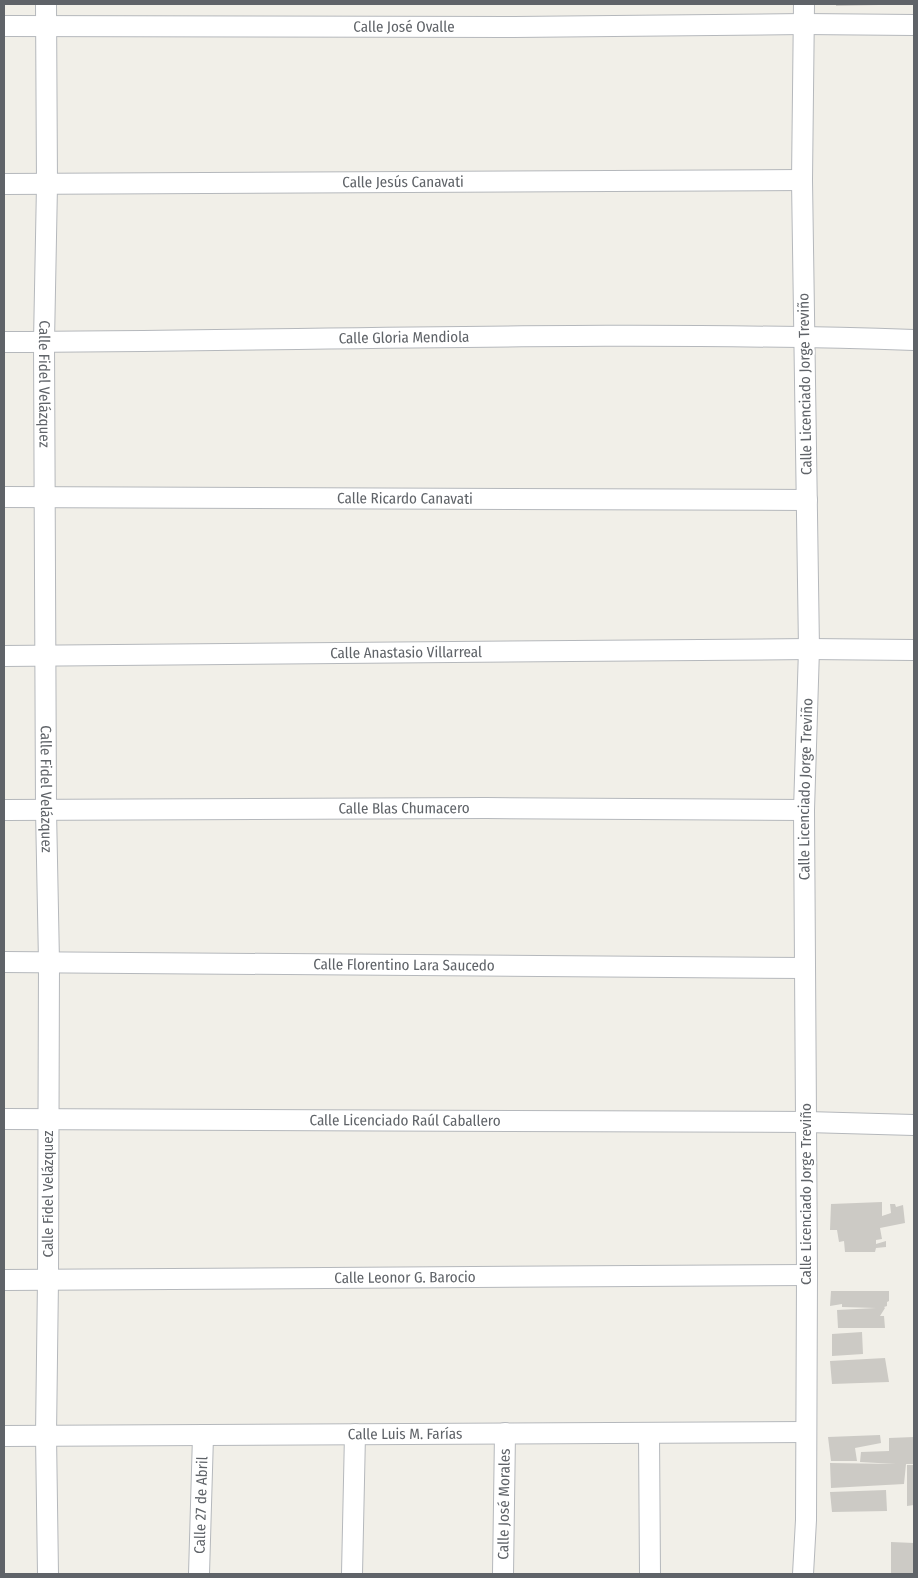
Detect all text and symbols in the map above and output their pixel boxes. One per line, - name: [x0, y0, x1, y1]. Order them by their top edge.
- street label: Calle José Ovalle: [353, 18, 455, 36]
- street label: Calle Jesús Canavati: [342, 173, 464, 191]
- street label: Calle Licenciado Jorge Treviño: [794, 293, 816, 475]
- street label: Calle Fidel Velázquez: [35, 320, 53, 448]
- street label: Calle Gloria Mendiola: [338, 328, 469, 347]
- street label: Calle Ricardo Canavati: [337, 489, 473, 508]
- street label: Calle Anastasio Villarreal: [330, 643, 482, 662]
- street label: Calle Licenciado Jorge Treviño: [795, 698, 816, 880]
- street label: Calle Fidel Velázquez: [37, 725, 56, 853]
- street label: Calle Blas Chumacero: [338, 799, 470, 818]
- street label: Calle Florentino Lara Saucedo: [313, 955, 495, 975]
- street label: Calle Licenciado Jorge Treviño: [797, 1103, 815, 1285]
- street label: Calle Licenciado Raúl Caballero: [309, 1111, 501, 1130]
- street label: Calle Fidel Velázquez: [39, 1130, 57, 1258]
- street label: Calle Leonor G. Barocio: [334, 1268, 476, 1287]
- street label: Calle Luis M. Farías: [348, 1425, 462, 1443]
- street label: Calle José Morales: [494, 1448, 514, 1560]
- street label: Calle 27 de Abril: [191, 1456, 211, 1554]

